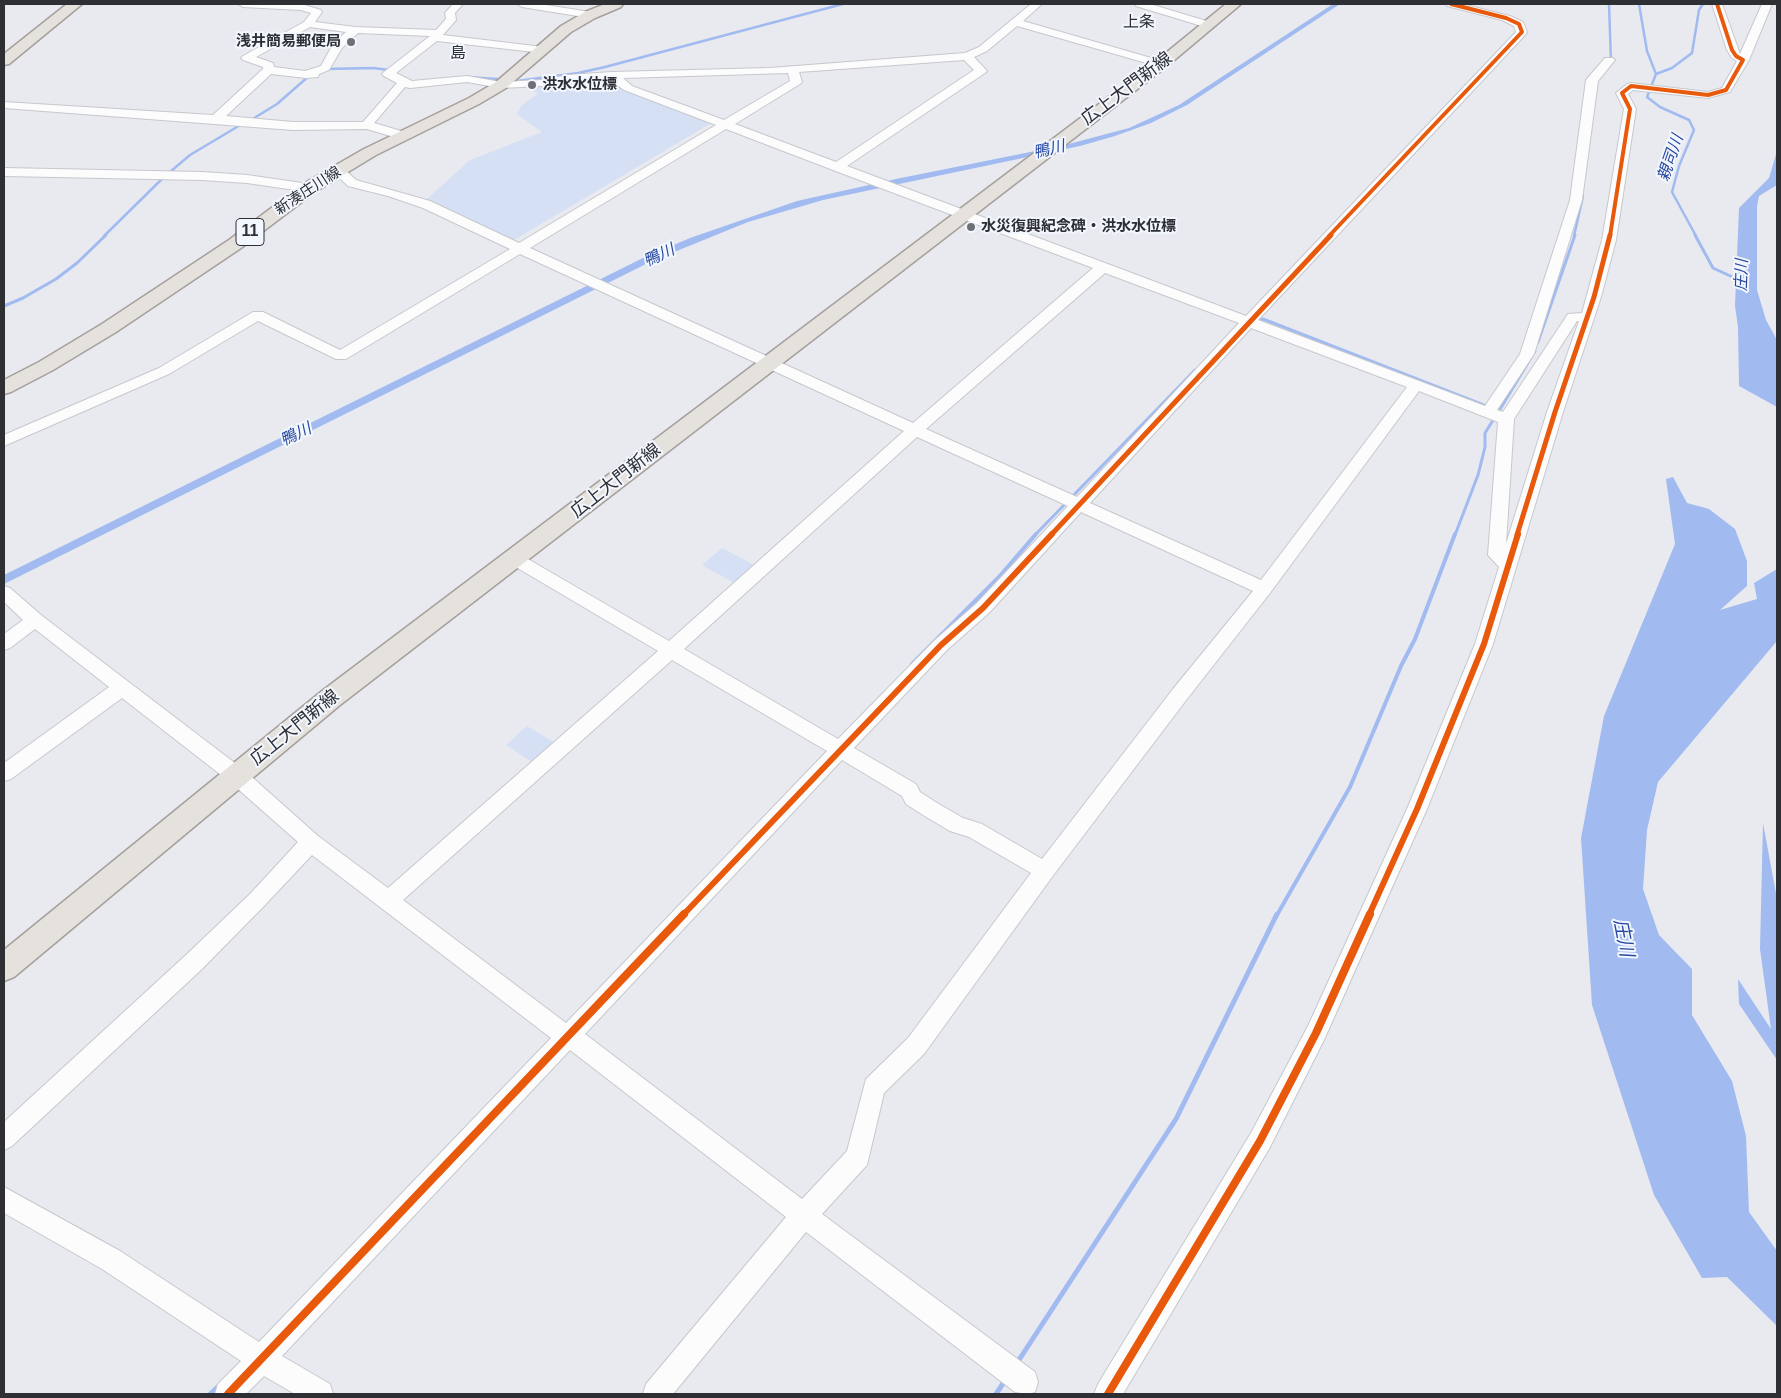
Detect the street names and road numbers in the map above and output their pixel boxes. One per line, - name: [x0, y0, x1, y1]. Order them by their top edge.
- street label: 広上大門新線: [1077, 48, 1177, 130]
- street label: 新湊庄川線: [272, 163, 344, 219]
- road number: 11: [236, 218, 264, 246]
- street label: 広上大門新線: [567, 439, 665, 523]
- street label: 広上大門新線: [246, 686, 344, 770]

